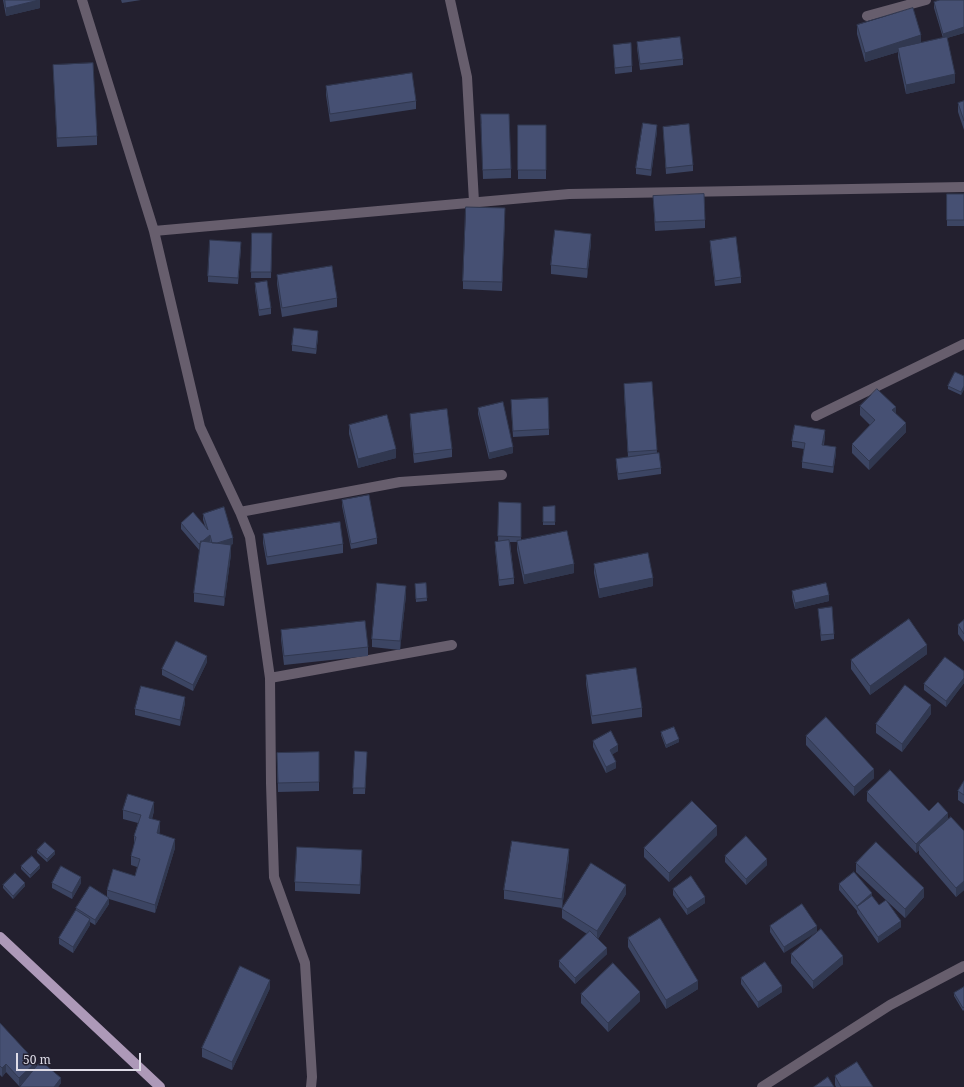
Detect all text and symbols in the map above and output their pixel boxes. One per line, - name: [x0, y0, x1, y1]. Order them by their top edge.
- scale bar: [18, 1045, 143, 1071]
- text: 50 m: [23, 1051, 51, 1068]

